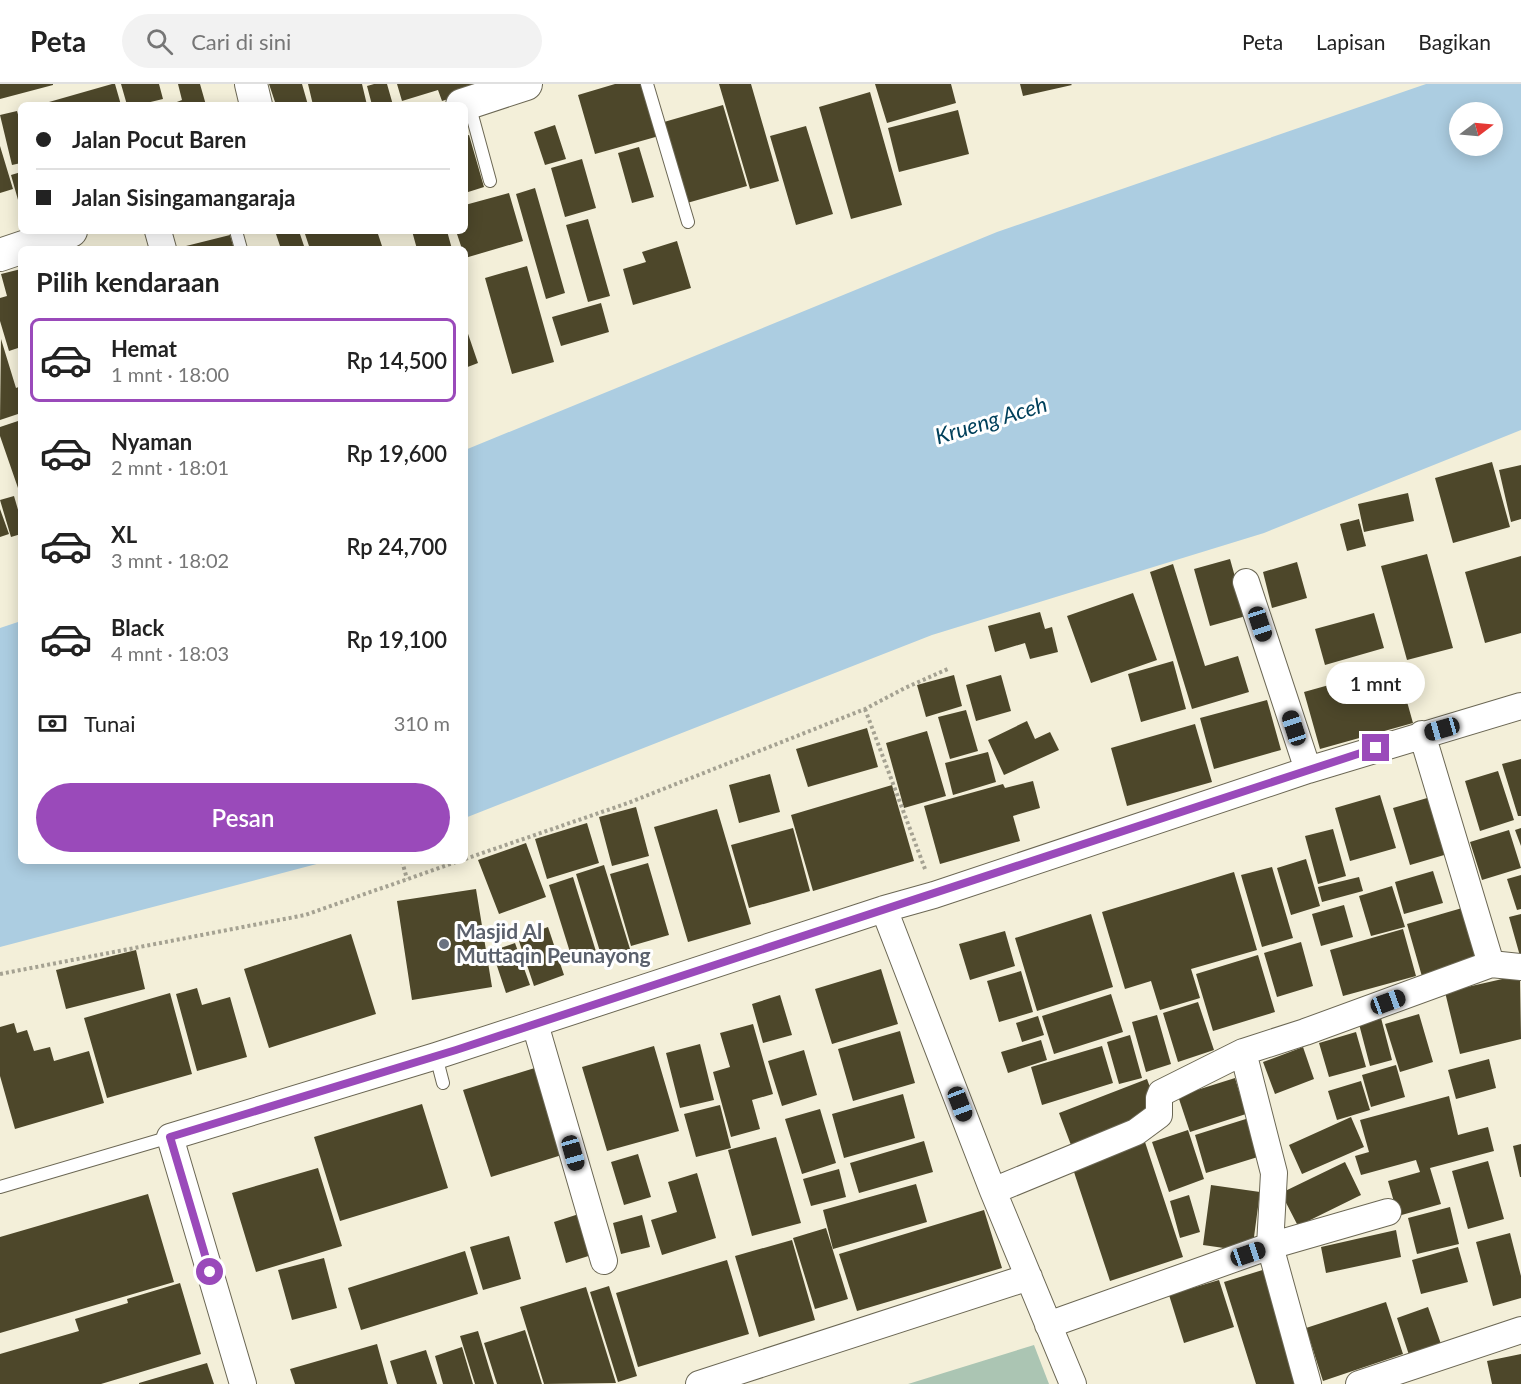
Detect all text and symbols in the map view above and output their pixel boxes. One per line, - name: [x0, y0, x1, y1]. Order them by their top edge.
- search box: [122, 14, 542, 68]
- text: Peta: [30, 24, 86, 58]
- icon: search: [143, 25, 176, 58]
- text: Cari di sini: [191, 28, 291, 55]
- text: Peta: [1242, 29, 1283, 54]
- text: Lapisan: [1316, 29, 1385, 54]
- text: Bagikan: [1418, 29, 1491, 54]
- north arrow: [1449, 102, 1503, 156]
- map controls: [1449, 102, 1503, 156]
- text: Jalan Pocut Baren: [72, 126, 246, 153]
- text: Jalan Sisingamangaraja: [72, 184, 295, 211]
- text: Pilih kendaraan: [36, 265, 220, 298]
- icon: car: [39, 333, 93, 387]
- text: Hemat: [111, 335, 177, 362]
- text: Rp 14,500: [346, 347, 447, 374]
- text: 1 mnt · 18:00: [111, 362, 229, 386]
- water label: Krueng Aceh: [932, 390, 1050, 449]
- icon: car: [39, 426, 93, 480]
- text: Nyaman: [111, 428, 192, 455]
- text: Rp 19,600: [346, 440, 447, 467]
- text: 2 mnt · 18:01: [111, 455, 229, 479]
- icon: car: [39, 519, 93, 573]
- text: XL: [111, 521, 137, 548]
- text: Rp 24,700: [346, 533, 447, 560]
- text: 3 mnt · 18:02: [111, 548, 229, 572]
- car: [1246, 604, 1274, 644]
- icon: car: [39, 612, 93, 666]
- text: Black: [111, 614, 164, 641]
- text: Rp 19,100: [346, 626, 447, 653]
- text: 4 mnt · 18:03: [111, 641, 229, 665]
- callout: 1 mnt: [1326, 661, 1426, 703]
- text: 1 mnt: [1350, 671, 1401, 695]
- icon: cash: [36, 707, 69, 740]
- car: [1280, 708, 1308, 748]
- text: Tunai: [84, 710, 135, 737]
- text: 310 m: [394, 711, 450, 735]
- car: [1422, 715, 1462, 743]
- route end: [1362, 734, 1389, 761]
- button: Pesan: [36, 783, 450, 852]
- place label: Masjid Al Muttaqin Peunayong: [456, 918, 651, 967]
- marker: Masjid Al Muttaqin Peunayong: [437, 937, 451, 951]
- car: [1368, 987, 1408, 1017]
- car: [945, 1084, 975, 1124]
- car: [559, 1133, 587, 1173]
- car: [1228, 1240, 1268, 1268]
- route start: [196, 1258, 223, 1285]

